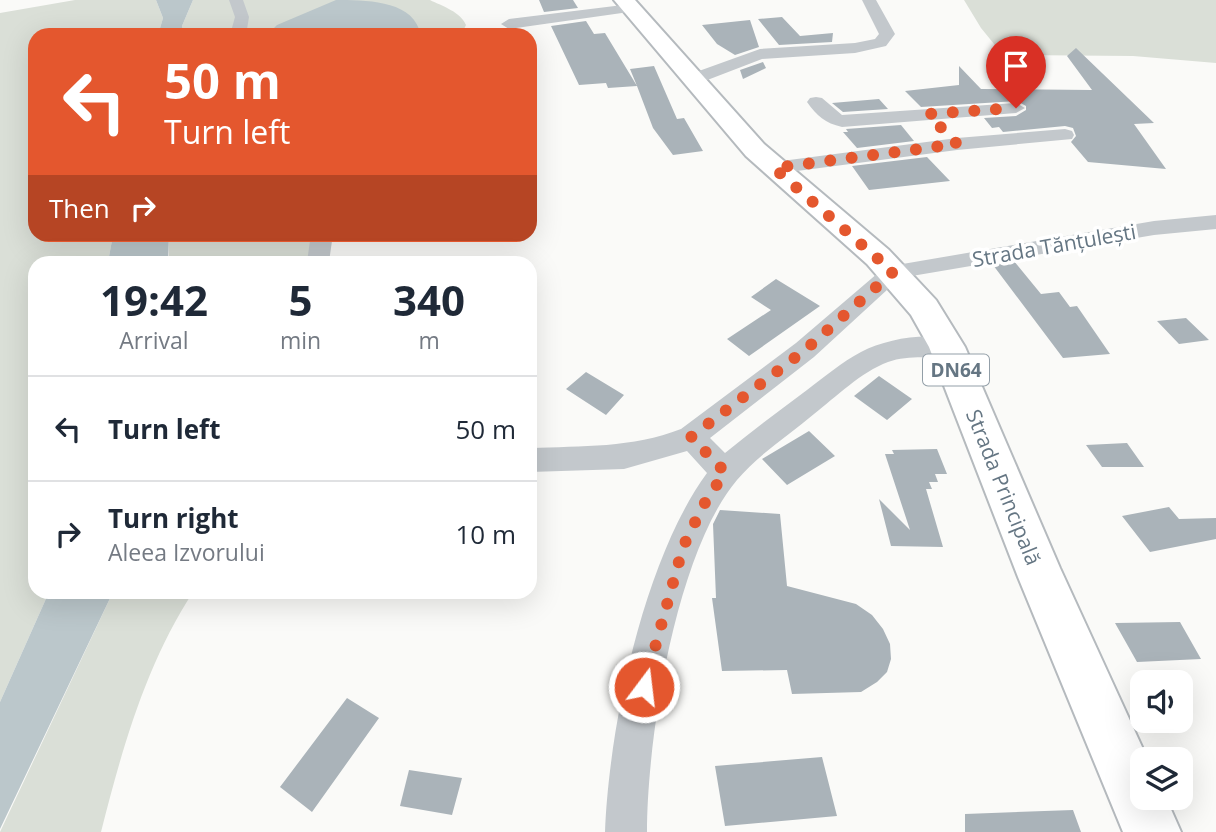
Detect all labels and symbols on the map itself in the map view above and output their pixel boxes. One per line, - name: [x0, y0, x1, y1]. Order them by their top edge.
- pin: [986, 36, 1046, 108]
- street label: Strada Tănțulești: [970, 217, 1138, 273]
- road number: DN64: [923, 354, 989, 386]
- street label: Strada Principală: [960, 405, 1048, 569]
- position arrow: [607, 650, 681, 724]

